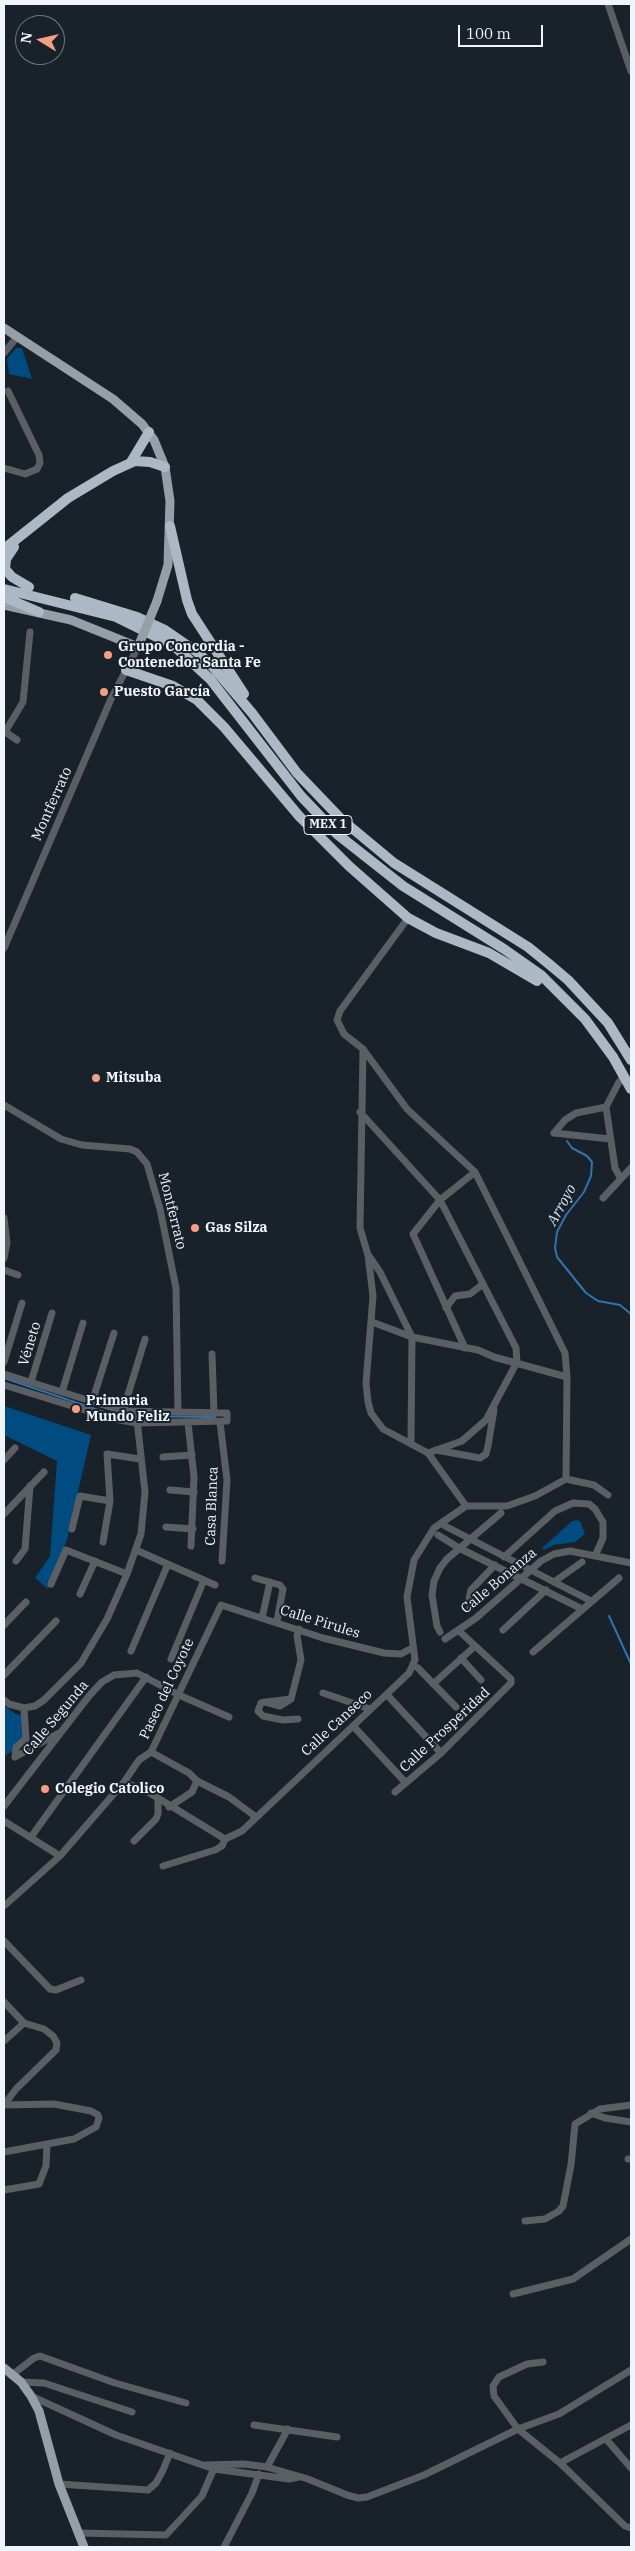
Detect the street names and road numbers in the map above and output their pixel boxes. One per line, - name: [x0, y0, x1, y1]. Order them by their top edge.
- street label: Montferrato: [28, 765, 76, 843]
- road number: MEX 1: [304, 816, 352, 834]
- street label: Montferrato: [154, 1171, 190, 1251]
- street label: Véneto: [15, 1320, 45, 1368]
- street label: Casa Blanca: [202, 1466, 222, 1546]
- street label: Calle Bonanza: [458, 1545, 540, 1617]
- street label: Calle Pirules: [278, 1602, 362, 1642]
- street label: Paseo del Coyote: [136, 1636, 198, 1742]
- street label: Calle Segunda: [20, 1677, 92, 1759]
- street label: Calle Prosperidad: [397, 1684, 493, 1776]
- street label: Calle Canseco: [298, 1686, 376, 1760]

